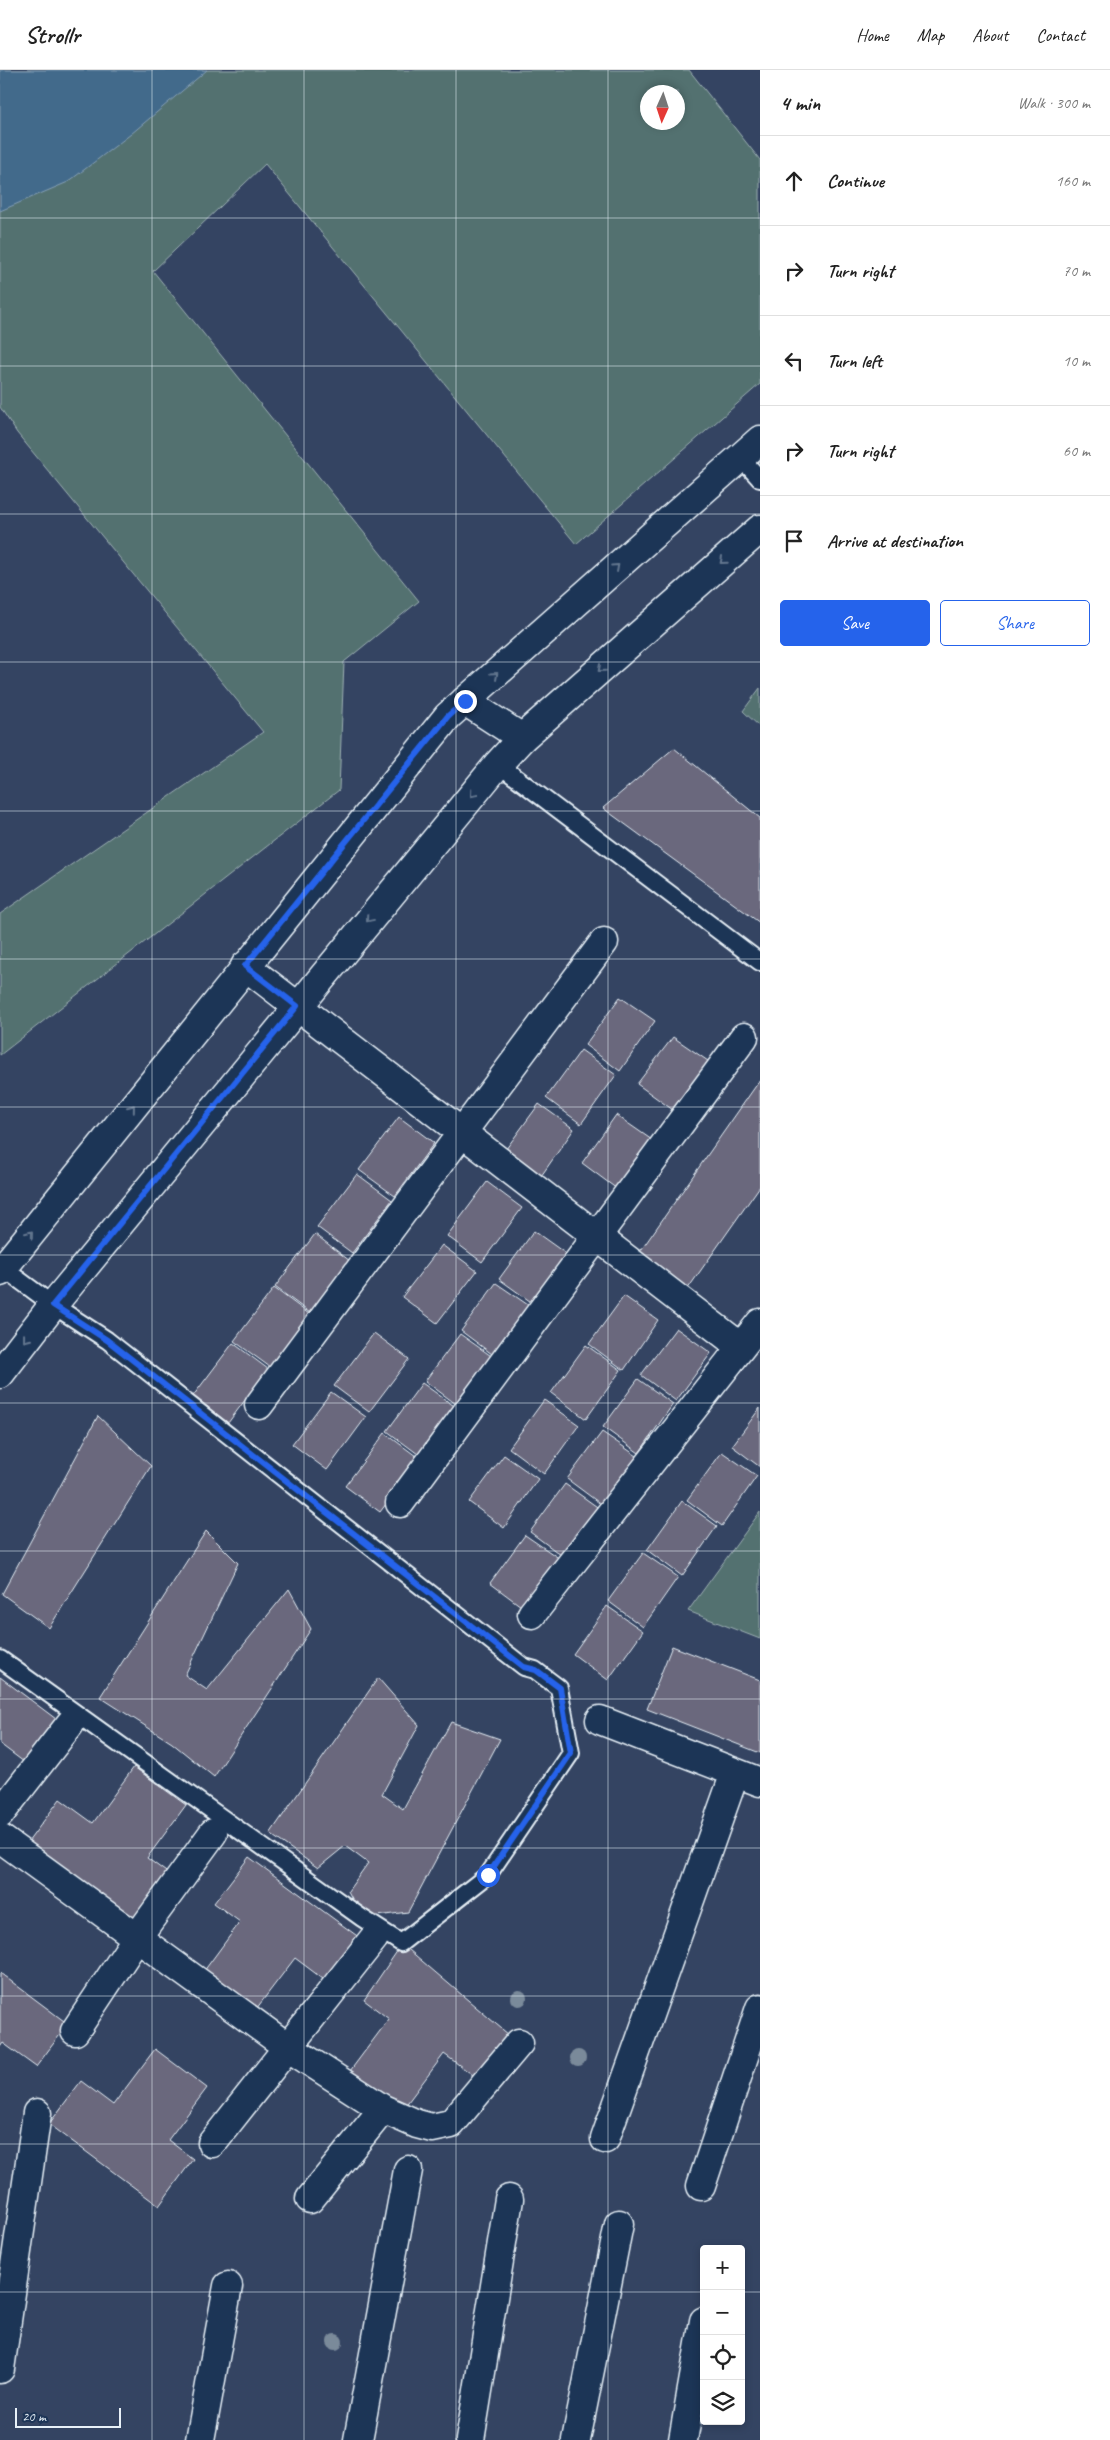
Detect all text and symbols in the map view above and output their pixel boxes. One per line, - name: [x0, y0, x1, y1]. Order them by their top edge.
- text: Strollr: [25, 20, 80, 50]
- text: Home: [856, 24, 889, 46]
- text: Map: [917, 24, 944, 46]
- text: About: [972, 24, 1008, 46]
- text: Contact: [1036, 24, 1085, 46]
- north arrow: [640, 85, 685, 130]
- text: 4 min: [780, 90, 820, 116]
- text: Walk · 300 m: [1018, 93, 1090, 113]
- icon: ahead: [780, 167, 808, 195]
- text: Continue: [827, 169, 884, 193]
- text: 160 m: [1056, 171, 1090, 191]
- icon: right: [780, 257, 808, 285]
- text: Turn right: [827, 259, 894, 283]
- text: 70 m: [1063, 261, 1090, 281]
- icon: left: [780, 347, 808, 375]
- text: Turn left: [827, 349, 882, 373]
- text: 10 m: [1063, 351, 1090, 371]
- icon: right: [780, 437, 808, 465]
- text: Turn right: [827, 439, 894, 463]
- text: 60 m: [1063, 441, 1090, 461]
- icon: arrive: [780, 527, 808, 555]
- text: Arrive at destination: [827, 529, 963, 553]
- one-way arrow: [720, 556, 729, 565]
- one-way arrow: [611, 564, 620, 573]
- button: Save: [780, 600, 930, 646]
- button: Share: [940, 600, 1090, 646]
- one-way arrow: [598, 663, 607, 672]
- one-way arrow: [489, 672, 498, 681]
- route end: [454, 690, 477, 713]
- one-way arrow: [470, 788, 478, 797]
- one-way arrow: [366, 914, 375, 923]
- one-way arrow: [127, 1104, 136, 1113]
- one-way arrow: [25, 1231, 33, 1240]
- one-way arrow: [24, 1333, 32, 1342]
- route start: [477, 1864, 500, 1887]
- map controls: [700, 2245, 745, 2425]
- button: +: [700, 2245, 745, 2290]
- button: −: [700, 2290, 745, 2335]
- button: locate: [700, 2335, 745, 2380]
- button: layers: [700, 2380, 745, 2425]
- scale bar: [15, 2405, 121, 2428]
- text: 20 m: [22, 2408, 46, 2425]

